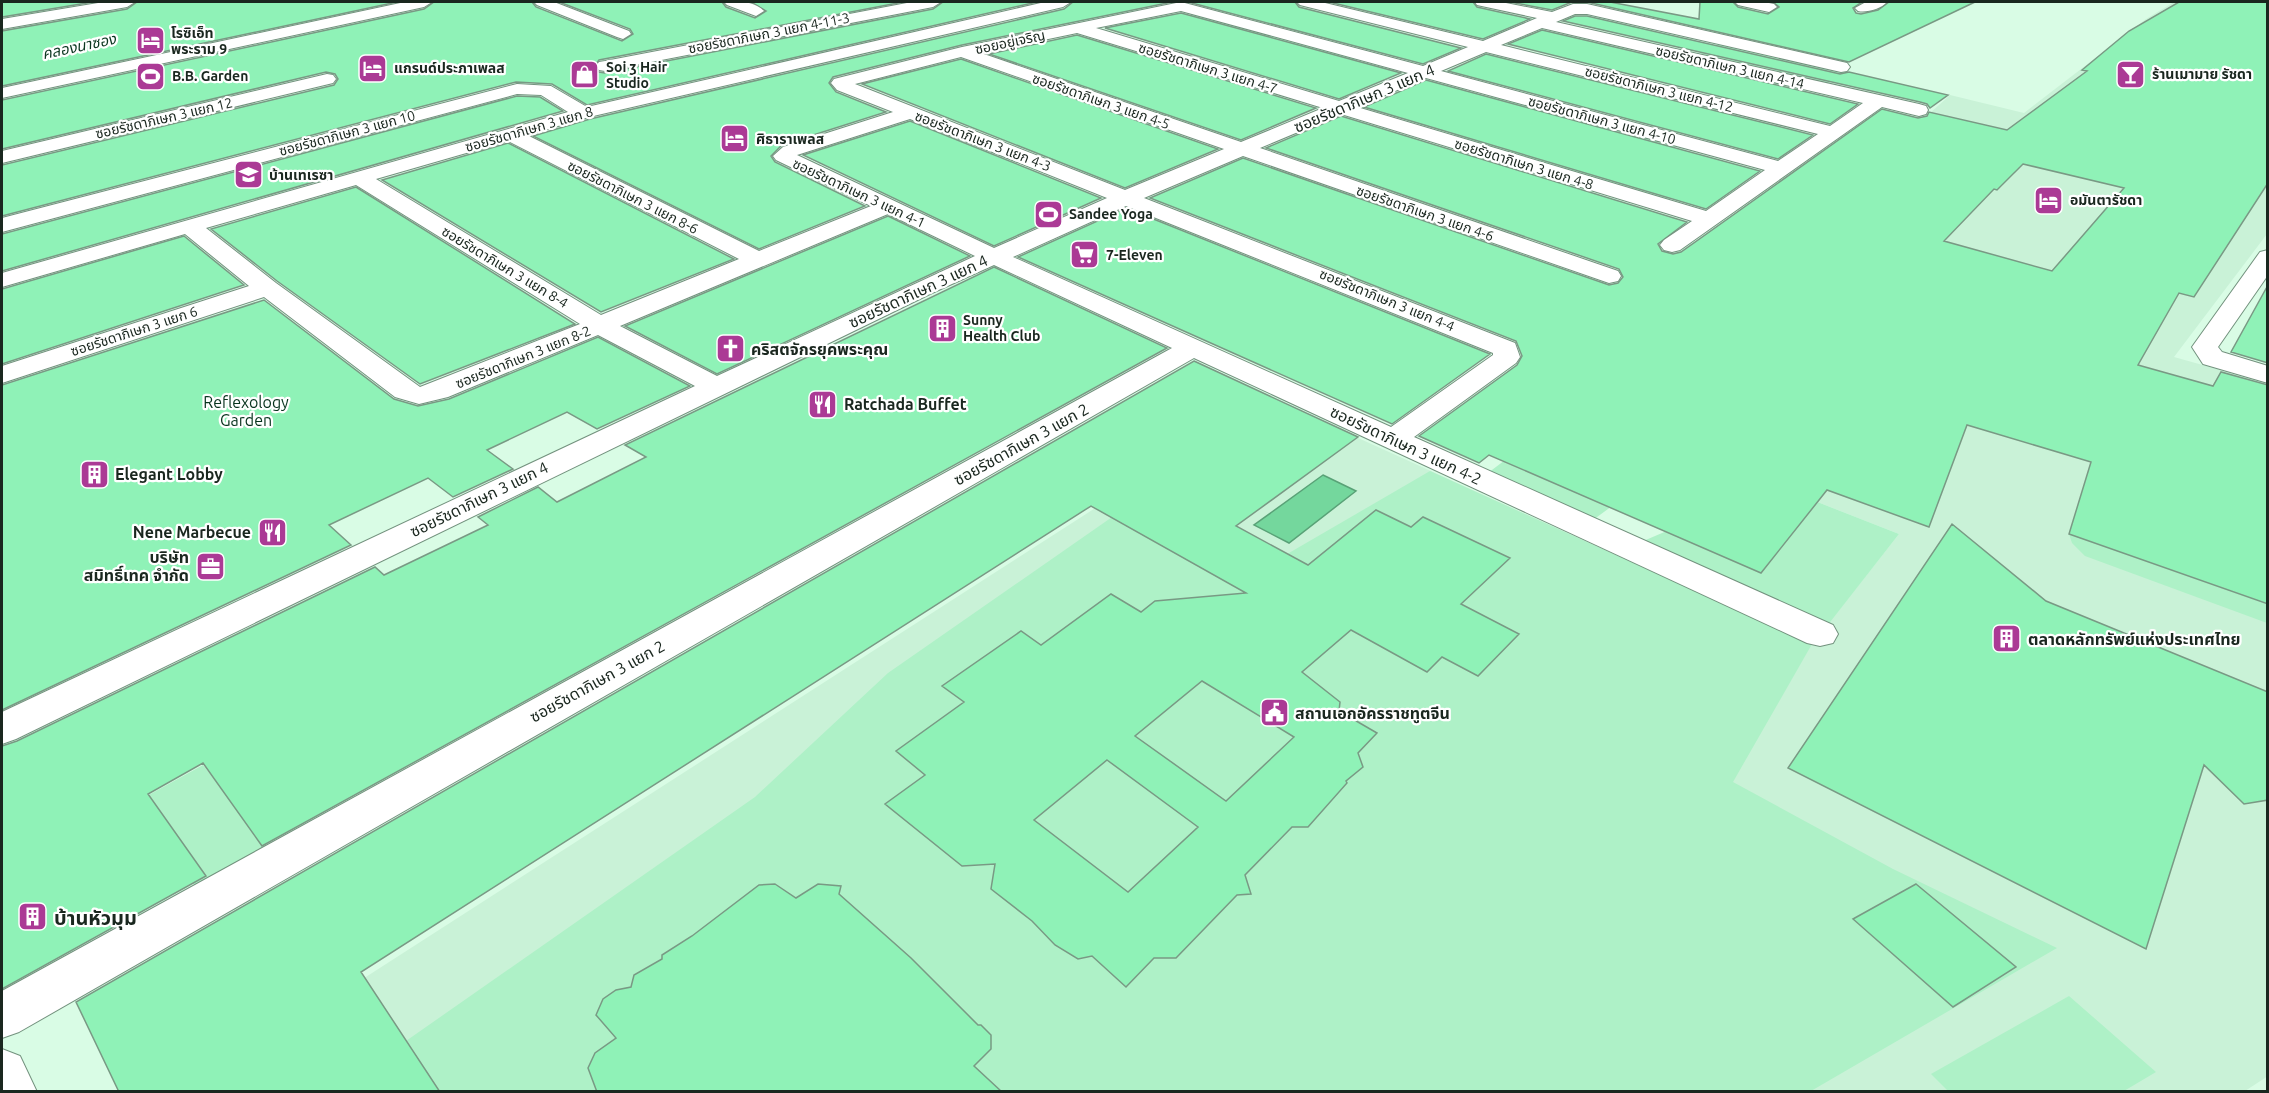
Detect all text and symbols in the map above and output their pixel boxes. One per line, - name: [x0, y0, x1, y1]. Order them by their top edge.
- street label: ซอยรัชดาภิเษก 3 แยก 4-11-3: [687, 9, 851, 57]
- hotel icon: โรซิเอ็ท พระราม 9: [134, 25, 166, 57]
- place label: โรซิเอ็ท พระราม 9: [171, 25, 227, 57]
- street label: ซอยอยู่เจริญ: [974, 27, 1047, 58]
- water label: คลองนาซอง: [41, 30, 118, 62]
- street label: ซอยรัชดาภิเษก 3 แยก 4-7: [1137, 39, 1279, 97]
- street label: ซอยรัชดาภิเษก 3 แยก 4-14: [1654, 42, 1806, 92]
- hotel icon: แกรนด์ประภาเพลส: [357, 52, 389, 84]
- bar icon: ร้านเมามาย รัชดา: [2115, 58, 2147, 90]
- shop icon: Soi ʒ Hair Studio: [569, 59, 601, 91]
- place label: Soi ʒ Hair Studio: [606, 59, 668, 91]
- sports icon: B.B. Garden: [135, 60, 167, 92]
- place label: แกรนด์ประภาเพลส: [394, 60, 505, 76]
- street label: ซอยรัชดาภิเษก 3 แยก 4: [1291, 60, 1437, 136]
- street label: ซอยรัชดาภิเษก 3 แยก 4-12: [1583, 63, 1735, 115]
- place label: ร้านเมามาย รัชดา: [2152, 66, 2252, 82]
- place label: B.B. Garden: [172, 68, 248, 84]
- street label: ซอยรัชดาภิเษก 3 แยก 4-5: [1030, 70, 1172, 132]
- street label: ซอยรัชดาภิเษก 3 แยก 4-10: [1526, 93, 1678, 147]
- street label: ซอยรัชดาภิเษก 3 แยก 12: [94, 94, 234, 142]
- street label: ซอยรัชดาภิเษก 3 แยก 8: [463, 103, 595, 155]
- street label: ซอยรัชดาภิเษก 3 แยก 10: [277, 107, 417, 159]
- street label: ซอยรัชดาภิเษก 3 แยก 4-3: [913, 108, 1053, 174]
- hotel icon: ศิธาราเพลส: [719, 123, 751, 155]
- place label: ศิธาราเพลส: [756, 131, 825, 147]
- street label: ซอยรัชดาภิเษก 3 แยก 4-8: [1453, 135, 1595, 193]
- street label: ซอยรัชดาภิเษก 3 แยก 4-1: [790, 155, 928, 231]
- street label: ซอยรัชดาภิเษก 3 แยก 8-6: [565, 157, 701, 237]
- school or university icon: บ้านเทเรซา: [232, 159, 264, 191]
- place label: บ้านเทเรซา: [269, 167, 333, 183]
- street label: ซอยรัชดาภิเษก 3 แยก 4-6: [1354, 182, 1496, 244]
- hotel icon: อมันตารัชดา: [2033, 184, 2065, 216]
- place label: อมันตารัชดา: [2070, 192, 2142, 208]
- sports icon: Sandee Yoga: [1032, 198, 1064, 230]
- place label: Sandee Yoga: [1069, 206, 1153, 222]
- street label: ซอยรัชดาภิเษก 3 แยก 8-4: [439, 223, 571, 311]
- supermarket icon: 7-Eleven: [1069, 239, 1101, 271]
- place label: 7-Eleven: [1106, 247, 1163, 263]
- street label: ซอยรัชดาภิเษก 3 แยก 4: [846, 251, 990, 331]
- street label: ซอยรัชดาภิเษก 3 แยก 4-4: [1317, 266, 1457, 334]
- street label: ซอยรัชดาภิเษก 3 แยก 6: [69, 303, 200, 359]
- building icon: Sunny Health Club: [926, 312, 958, 344]
- place label: Sunny Health Club: [963, 312, 1040, 344]
- street label: ซอยรัชดาภิเษก 3 แยก 8-2: [453, 323, 593, 391]
- church icon: คริสตจักรยุคพระคุณ: [714, 333, 746, 365]
- place label: คริสตจักรยุคพระคุณ: [751, 340, 888, 359]
- restaurant icon: Ratchada Buffet: [807, 388, 839, 420]
- park label: Reflexology Garden: [203, 393, 289, 429]
- place label: Ratchada Buffet: [844, 395, 967, 413]
- street label: ซอยรัชดาภิเษก 3 แยก 2: [950, 399, 1092, 489]
- street label: ซอยรัชดาภิเษก 3 แยก 4-2: [1327, 402, 1485, 488]
- building icon: Elegant Lobby: [78, 458, 110, 490]
- street label: ซอยรัชดาภิเษก 3 แยก 4: [407, 458, 551, 540]
- place label: Elegant Lobby: [115, 465, 223, 483]
- restaurant icon: Nene Marbecue: [256, 516, 288, 548]
- place label: Nene Marbecue: [133, 523, 251, 541]
- place label: บริษัท สมิทธิ์เทค จำกัด: [84, 548, 189, 584]
- office icon: บริษัท สมิทธิ์เทค จำกัด: [194, 550, 226, 582]
- building icon: ตลาดหลักทรัพย์แห่งประเทศไทย: [1991, 623, 2023, 655]
- place label: ตลาดหลักทรัพย์แห่งประเทศไทย: [2028, 630, 2241, 648]
- street label: ซอยรัชดาภิเษก 3 แยก 2: [526, 636, 668, 726]
- public building icon: สถานเอกอัครราชทูตจีน: [1258, 697, 1290, 729]
- place label: สถานเอกอัครราชทูตจีน: [1295, 704, 1450, 724]
- building icon: บ้านหัวมุม: [17, 901, 49, 933]
- place label: บ้านหัวมุม: [54, 906, 137, 930]

